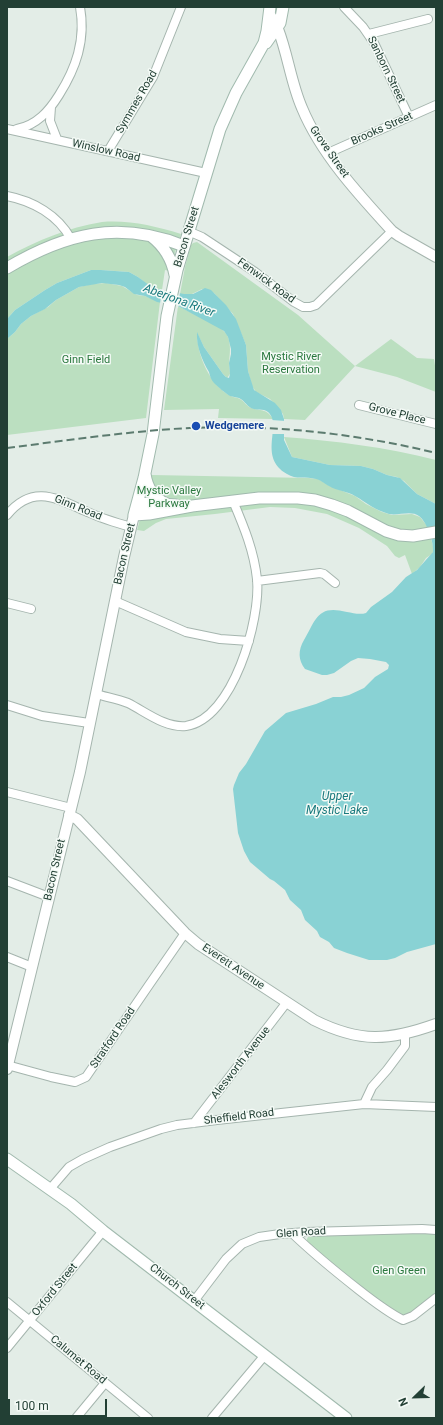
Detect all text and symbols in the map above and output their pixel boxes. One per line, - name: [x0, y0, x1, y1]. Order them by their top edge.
- street label: Sanborn Street: [364, 34, 408, 106]
- street label: Symmes Road: [114, 68, 160, 136]
- street label: Brooks Street: [349, 110, 415, 148]
- street label: Grove Street: [306, 124, 352, 180]
- street label: Winslow Road: [71, 137, 141, 165]
- street label: Bacon Street: [172, 205, 202, 269]
- street label: Fenwick Road: [235, 256, 297, 306]
- water label: Aberjona River: [141, 281, 217, 321]
- park label: Mystic River Reservation: [261, 350, 321, 376]
- park label: Ginn Field: [62, 353, 110, 367]
- street label: Grove Place: [367, 401, 427, 427]
- place label: Wedgemere: [205, 419, 264, 433]
- marker: Wedgemere: [190, 420, 202, 432]
- park label: Mystic Valley Parkway: [137, 484, 201, 510]
- street label: Ginn Road: [52, 492, 104, 524]
- street label: Bacon Street: [112, 522, 138, 586]
- water label: Upper Mystic Lake: [306, 790, 368, 818]
- street label: Bacon Street: [42, 838, 68, 902]
- street label: Everett Avenue: [199, 941, 267, 993]
- street label: Stratford Road: [88, 1005, 138, 1071]
- street label: Alesworth Avenue: [209, 1024, 273, 1102]
- street label: Sheffield Road: [203, 1106, 275, 1128]
- street label: Glen Road: [276, 1225, 326, 1241]
- street label: Oxford Street: [30, 1261, 80, 1319]
- street label: Church Street: [147, 1261, 207, 1313]
- park label: Glen Green: [372, 1264, 426, 1278]
- street label: Calumet Road: [47, 1333, 109, 1387]
- north arrow: [395, 1377, 435, 1417]
- scale bar: [10, 1391, 109, 1417]
- text: N: [396, 1396, 411, 1408]
- text: 100 m: [15, 1399, 49, 1413]

